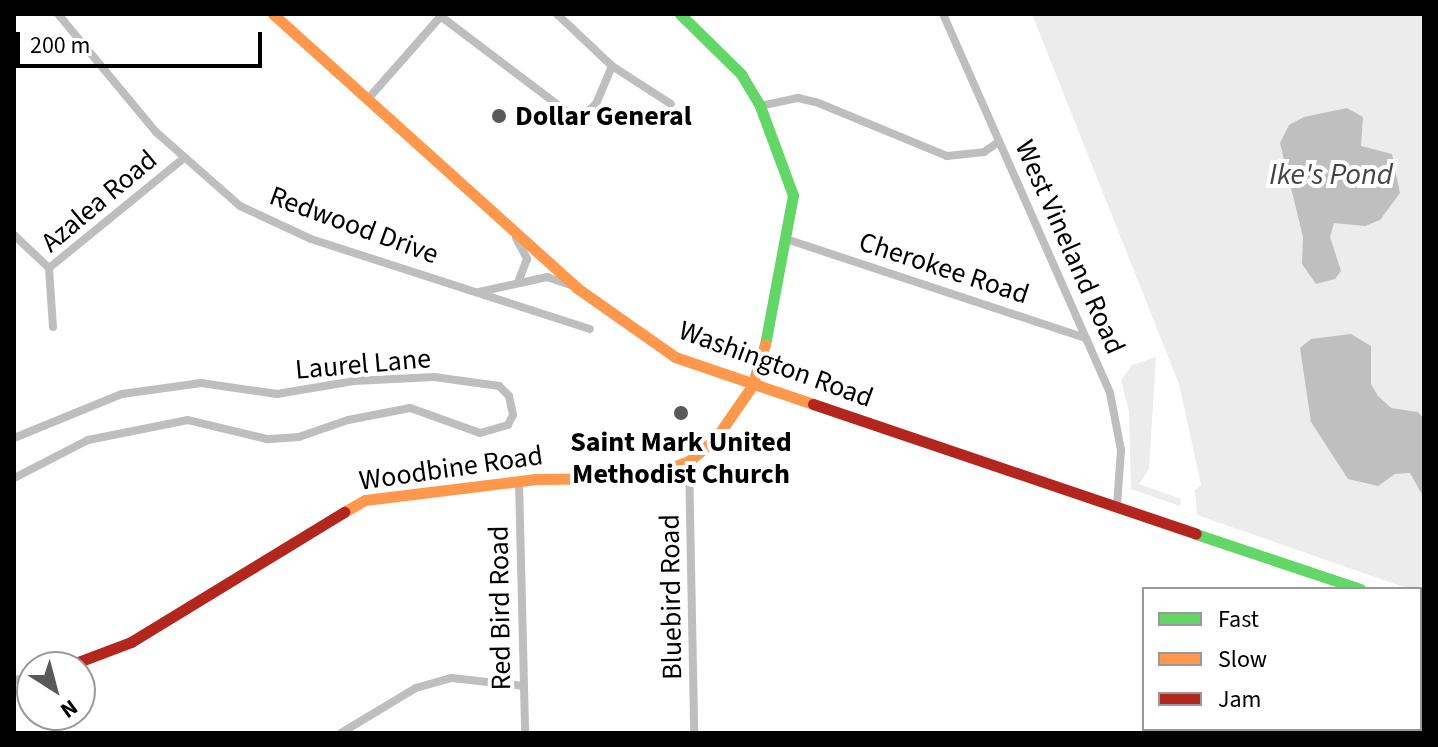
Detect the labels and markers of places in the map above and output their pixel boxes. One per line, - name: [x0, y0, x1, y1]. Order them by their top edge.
- place label: Dollar General: [515, 99, 692, 133]
- marker: Dollar General: [490, 107, 508, 125]
- marker: Saint Mark United Methodist Church: [672, 404, 690, 422]
- place label: Saint Mark United Methodist Church: [570, 425, 792, 491]

